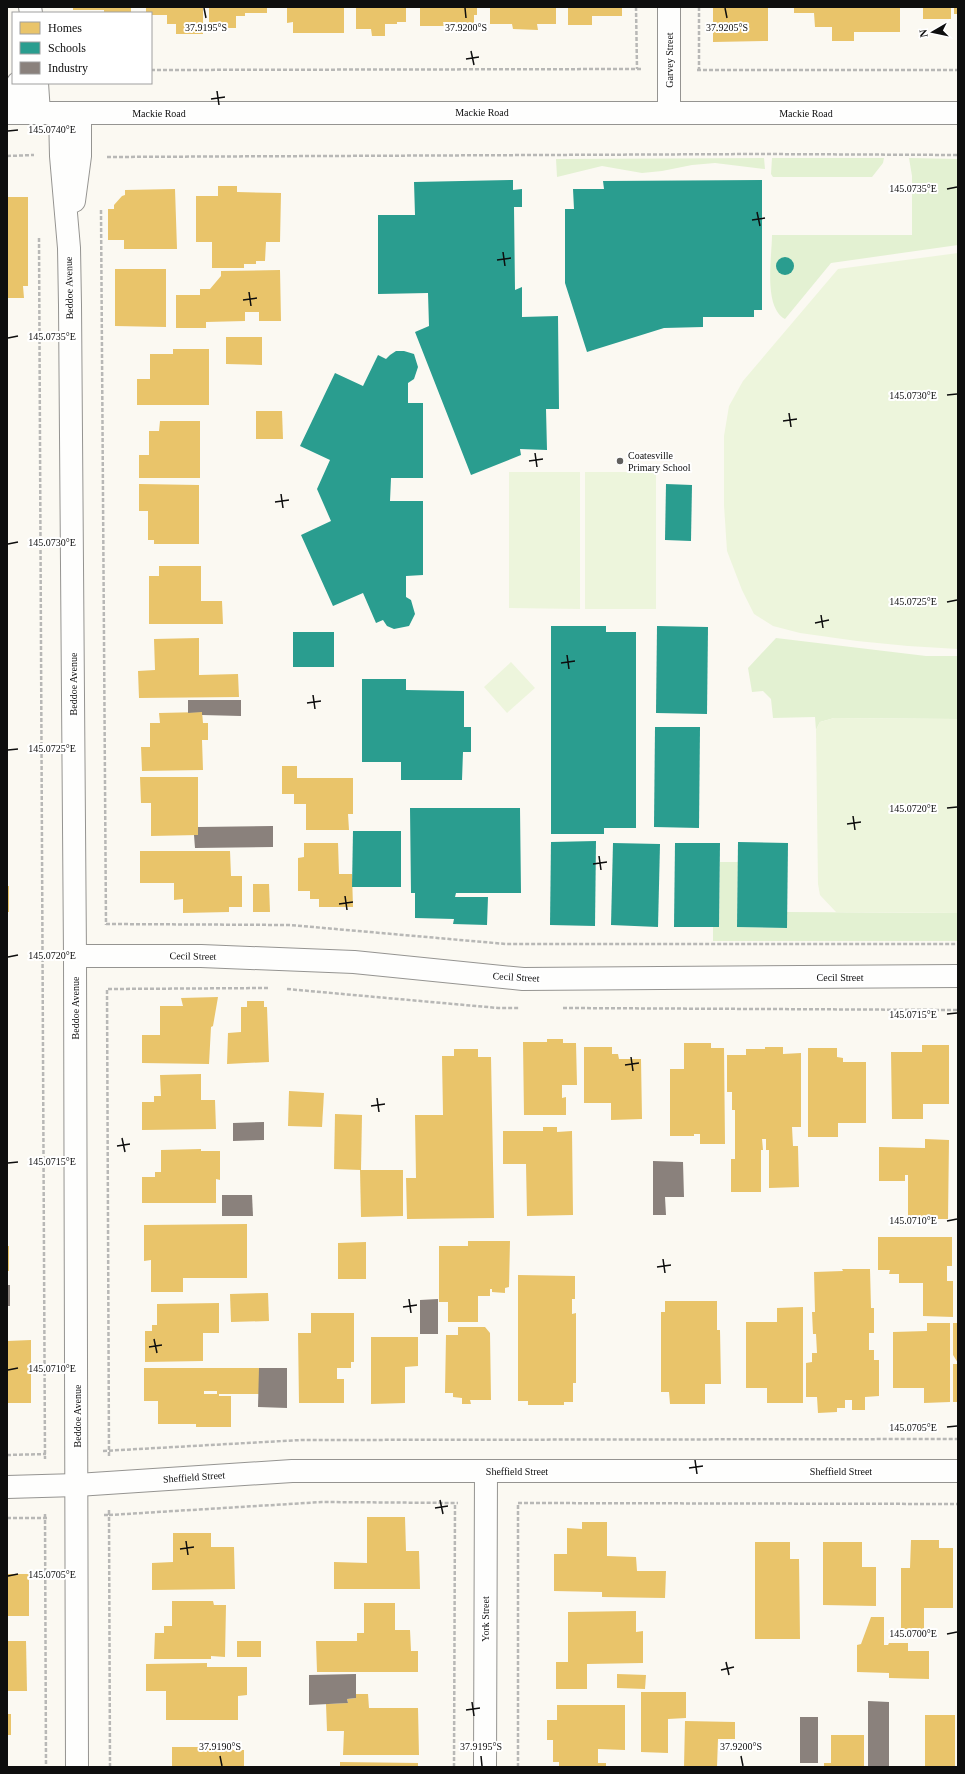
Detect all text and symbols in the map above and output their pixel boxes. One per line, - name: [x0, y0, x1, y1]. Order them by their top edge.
- legend: [12, 12, 152, 84]
- north arrow: [913, 12, 953, 52]
- text: Homes: [48, 21, 82, 35]
- text: 37.9195°S: [185, 22, 227, 33]
- text: 37.9200°S: [445, 22, 487, 33]
- text: 37.9205°S: [706, 22, 748, 33]
- text: N: [917, 29, 930, 38]
- street label: Garvey Street: [664, 32, 675, 88]
- text: Schools: [48, 41, 86, 55]
- text: Industry: [48, 61, 88, 75]
- street label: Mackie Road: [455, 107, 509, 118]
- street label: Mackie Road: [132, 108, 186, 119]
- street label: Mackie Road: [779, 108, 833, 119]
- text: 145.0740°E: [28, 124, 76, 135]
- text: 145.0735°E: [889, 183, 937, 194]
- street label: Beddoe Avenue: [63, 256, 75, 320]
- text: 145.0735°E: [28, 331, 76, 342]
- text: 145.0730°E: [889, 390, 937, 401]
- place label: Coatesville Primary School: [628, 450, 691, 473]
- marker: Coatesville Primary School: [615, 456, 625, 466]
- text: 145.0730°E: [28, 537, 76, 548]
- text: 145.0725°E: [889, 596, 937, 607]
- street label: Beddoe Avenue: [68, 652, 79, 715]
- text: 145.0725°E: [28, 743, 76, 754]
- text: 145.0720°E: [889, 803, 937, 814]
- text: 145.0720°E: [28, 950, 76, 961]
- street label: Cecil Street: [169, 950, 217, 962]
- street label: Cecil Street: [492, 970, 540, 984]
- street label: Cecil Street: [817, 972, 864, 983]
- street label: Beddoe Avenue: [70, 976, 81, 1039]
- text: 145.0715°E: [889, 1009, 937, 1020]
- text: 145.0715°E: [28, 1156, 76, 1167]
- text: 145.0710°E: [889, 1215, 937, 1226]
- text: 145.0710°E: [28, 1363, 76, 1374]
- street label: Beddoe Avenue: [72, 1384, 83, 1447]
- text: 145.0705°E: [889, 1422, 937, 1433]
- street label: Sheffield Street: [486, 1466, 548, 1477]
- street label: Sheffield Street: [810, 1466, 872, 1477]
- street label: Sheffield Street: [163, 1469, 226, 1485]
- text: 145.0705°E: [28, 1569, 76, 1580]
- street label: York Street: [480, 1596, 491, 1642]
- text: 145.0700°E: [889, 1628, 937, 1639]
- text: 37.9190°S: [199, 1741, 241, 1752]
- text: 37.9195°S: [460, 1741, 502, 1752]
- text: 37.9200°S: [720, 1741, 762, 1752]

